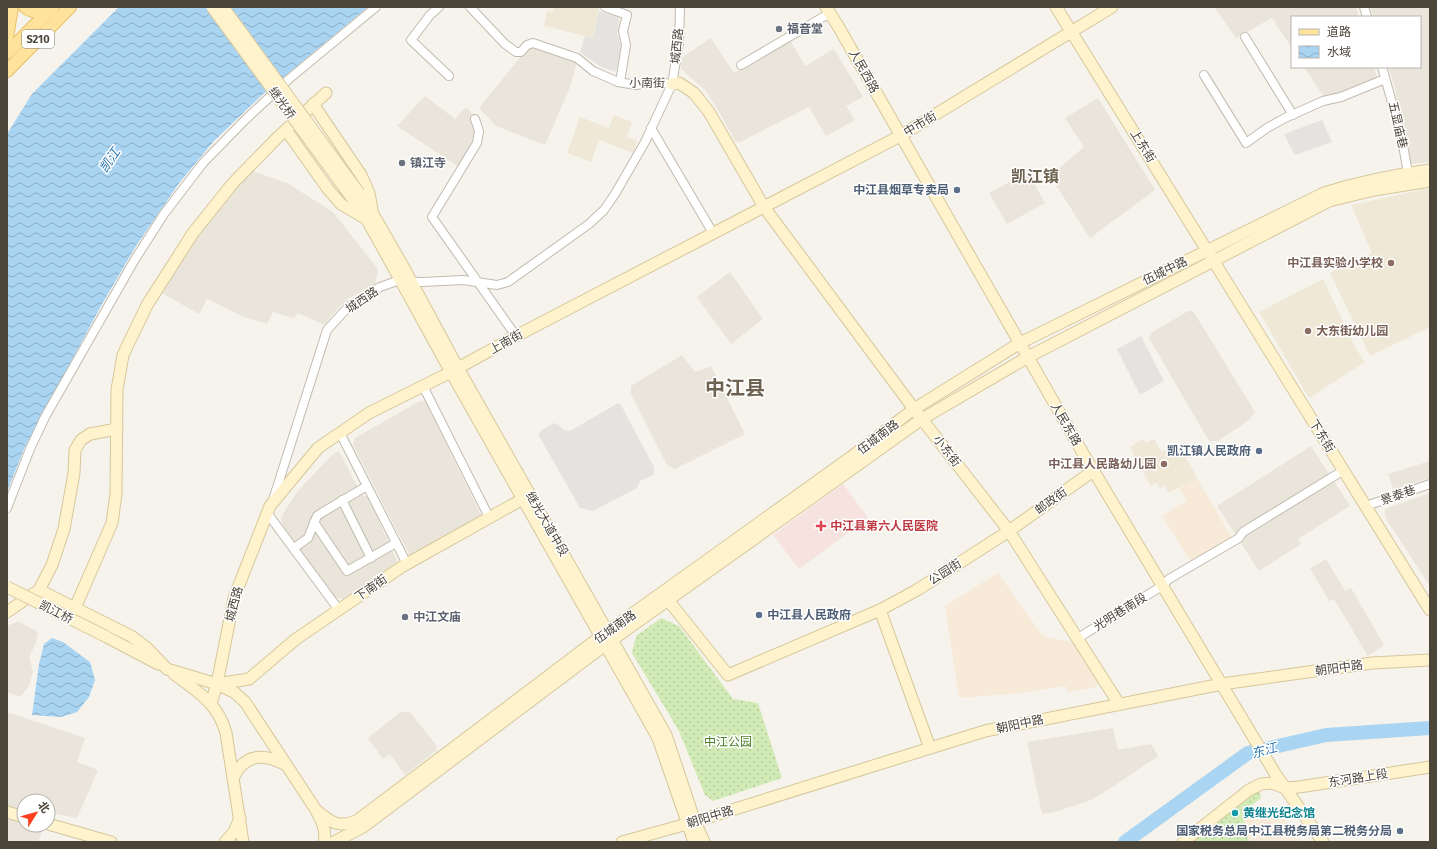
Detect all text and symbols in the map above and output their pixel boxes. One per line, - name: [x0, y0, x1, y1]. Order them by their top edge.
- legend: [1291, 16, 1421, 68]
- place label: 福音堂: [787, 22, 823, 36]
- marker: 福音堂: [774, 24, 784, 34]
- text: 道路: [1327, 25, 1351, 39]
- street label: 城西路: [668, 27, 686, 65]
- road number: S210: [22, 30, 54, 48]
- text: 水域: [1327, 45, 1351, 59]
- street label: 人民西路: [846, 47, 882, 95]
- street label: 小南街: [629, 76, 665, 90]
- street label: 继光桥: [266, 84, 298, 122]
- street label: 五显庙巷: [1386, 100, 1410, 150]
- street label: 中市街: [901, 109, 939, 139]
- street label: 上东街: [1128, 127, 1158, 165]
- water label: 凯江: [96, 144, 124, 175]
- place label: 镇江寺: [410, 156, 446, 170]
- marker: 镇江寺: [397, 158, 407, 168]
- district label: 凯江镇: [1011, 167, 1059, 186]
- place label: 中江县烟草专卖局: [853, 183, 949, 197]
- marker: 中江县烟草专卖局: [952, 185, 962, 195]
- street label: 伍城中路: [1140, 254, 1190, 288]
- place label: 中江县实验小学校: [1287, 256, 1383, 270]
- marker: 中江县实验小学校: [1386, 258, 1396, 268]
- street label: 城西路: [343, 284, 381, 316]
- place label: 大东街幼儿园: [1316, 324, 1388, 338]
- marker: 大东街幼儿园: [1303, 326, 1313, 336]
- street label: 上南街: [487, 327, 525, 357]
- district label: 中江县: [705, 376, 765, 400]
- street label: 人民东路: [1048, 400, 1084, 448]
- street label: 伍城南路: [855, 417, 901, 457]
- street label: 下东街: [1307, 417, 1337, 455]
- street label: 小东街: [930, 433, 964, 469]
- place label: 凯江镇人民政府: [1167, 444, 1251, 458]
- marker: 凯江镇人民政府: [1254, 446, 1264, 456]
- place label: 中江县人民路幼儿园: [1048, 457, 1156, 471]
- marker: 中江县人民路幼儿园: [1159, 459, 1169, 469]
- street label: 景泰巷: [1379, 483, 1417, 507]
- street label: 邮政街: [1032, 485, 1070, 517]
- street label: 继光大道中段: [523, 489, 571, 559]
- place label: 中江县第六人民医院: [830, 519, 938, 533]
- marker: 中江县第六人民医院: [815, 520, 827, 532]
- street label: 公园街: [926, 556, 964, 588]
- street label: 下南街: [352, 572, 390, 604]
- street label: 城西路: [223, 585, 245, 623]
- street label: 光明巷南段: [1091, 590, 1149, 634]
- street label: 凯江桥: [37, 598, 75, 626]
- street label: 伍城南路: [591, 607, 639, 647]
- place label: 中江县人民政府: [767, 608, 851, 622]
- place label: 中江文庙: [413, 610, 461, 624]
- marker: 中江县人民政府: [754, 610, 764, 620]
- marker: 中江文庙: [400, 612, 410, 622]
- street label: 朝阳中路: [1314, 658, 1364, 678]
- street label: 朝阳中路: [995, 712, 1045, 736]
- park label: 中江公园: [704, 735, 752, 749]
- water label: 东江: [1250, 739, 1281, 761]
- street label: 东河路上段: [1327, 766, 1389, 790]
- north arrow: [16, 793, 56, 833]
- text: 北: [35, 799, 52, 816]
- street label: 朝阳中路: [685, 803, 735, 831]
- place label: 黄继光纪念馆: [1243, 806, 1315, 820]
- marker: 黄继光纪念馆: [1230, 808, 1240, 818]
- place label: 国家税务总局中江县税务局第二税务分局: [1176, 824, 1392, 838]
- marker: 国家税务总局中江县税务局第二税务分局: [1395, 826, 1405, 836]

